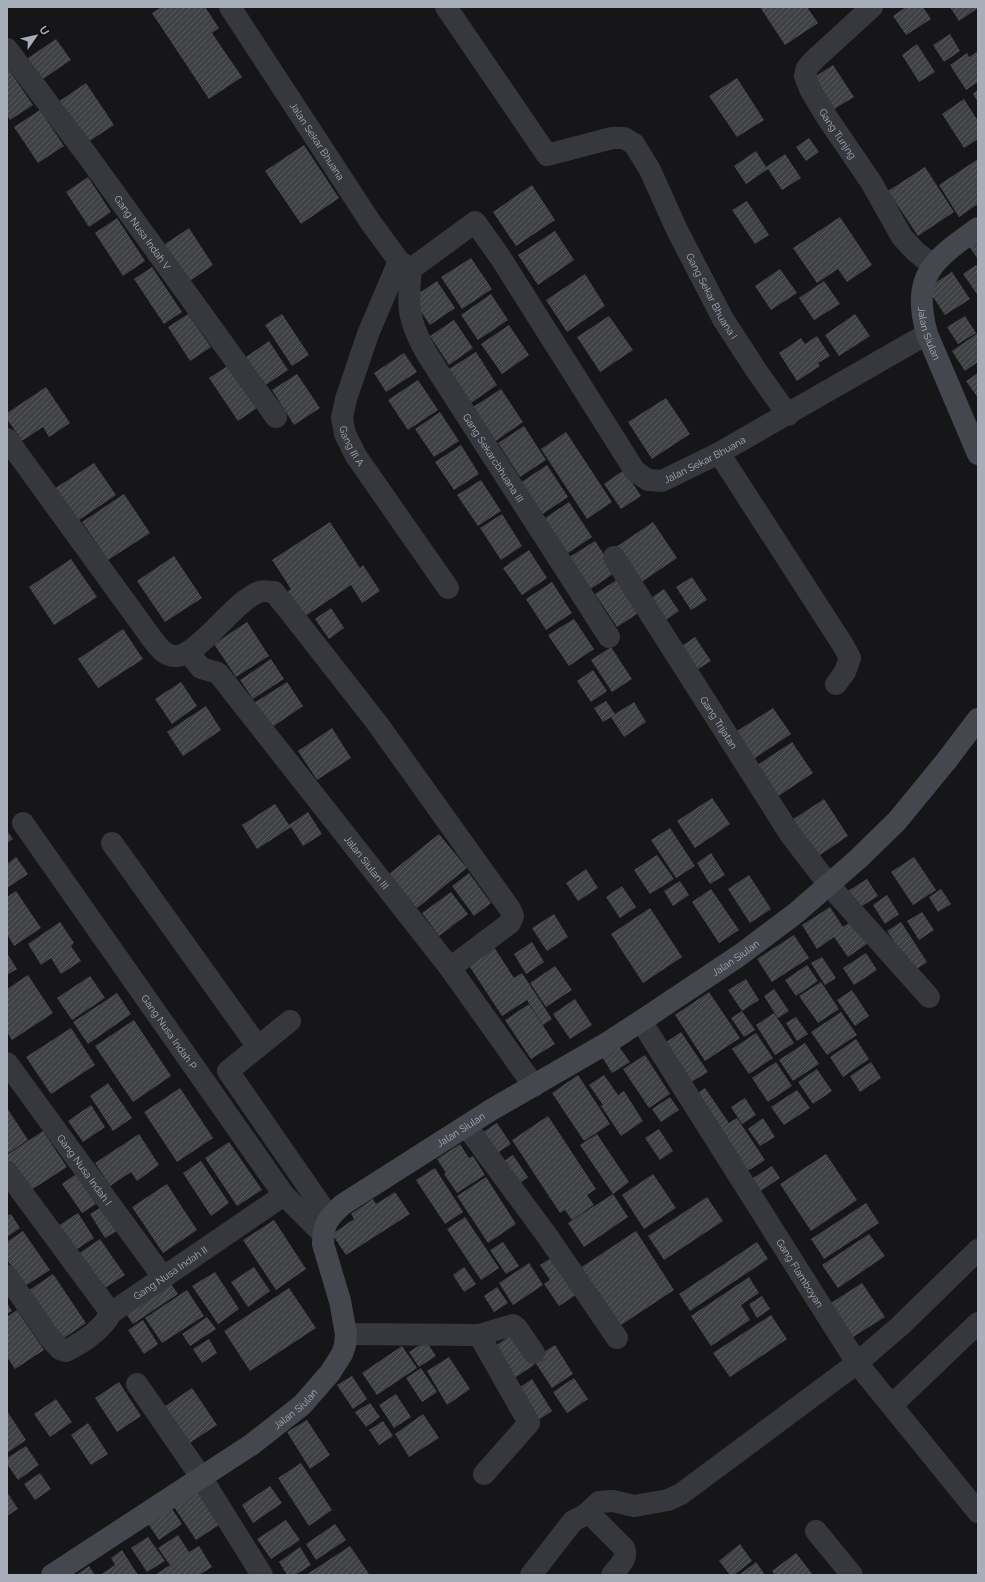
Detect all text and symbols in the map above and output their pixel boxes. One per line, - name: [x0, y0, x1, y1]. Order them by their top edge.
- north arrow: [16, 16, 56, 56]
- text: U: [36, 24, 52, 38]
- street label: Jalan Sekar Bhuana: [288, 100, 346, 182]
- street label: Gang Tunjng: [817, 107, 858, 161]
- street label: Gang Nusa Indah V: [112, 193, 173, 272]
- street label: Gang Sekar Bhuana I: [684, 251, 739, 341]
- street label: Jalan Siulan: [916, 306, 942, 362]
- street label: Gang Sekarcbhuana III: [461, 412, 526, 505]
- street label: Gang III A: [338, 425, 366, 468]
- street label: Jalan Sekar Bhuana: [662, 434, 748, 485]
- street label: Gang Trijatan: [698, 694, 740, 751]
- street label: Jalan Siulan III: [342, 834, 391, 891]
- street label: Jalan Siulan: [710, 938, 761, 978]
- street label: Gang Nusa Indah P: [139, 993, 199, 1071]
- street label: Jalan Siulan: [435, 1110, 487, 1149]
- street label: Gang Nusa Indah I: [55, 1133, 114, 1207]
- street label: Gang Flamboyan: [774, 1237, 826, 1310]
- street label: Gang Nusa Indah II: [131, 1244, 210, 1302]
- street label: Jalan Siulan: [271, 1387, 320, 1431]

